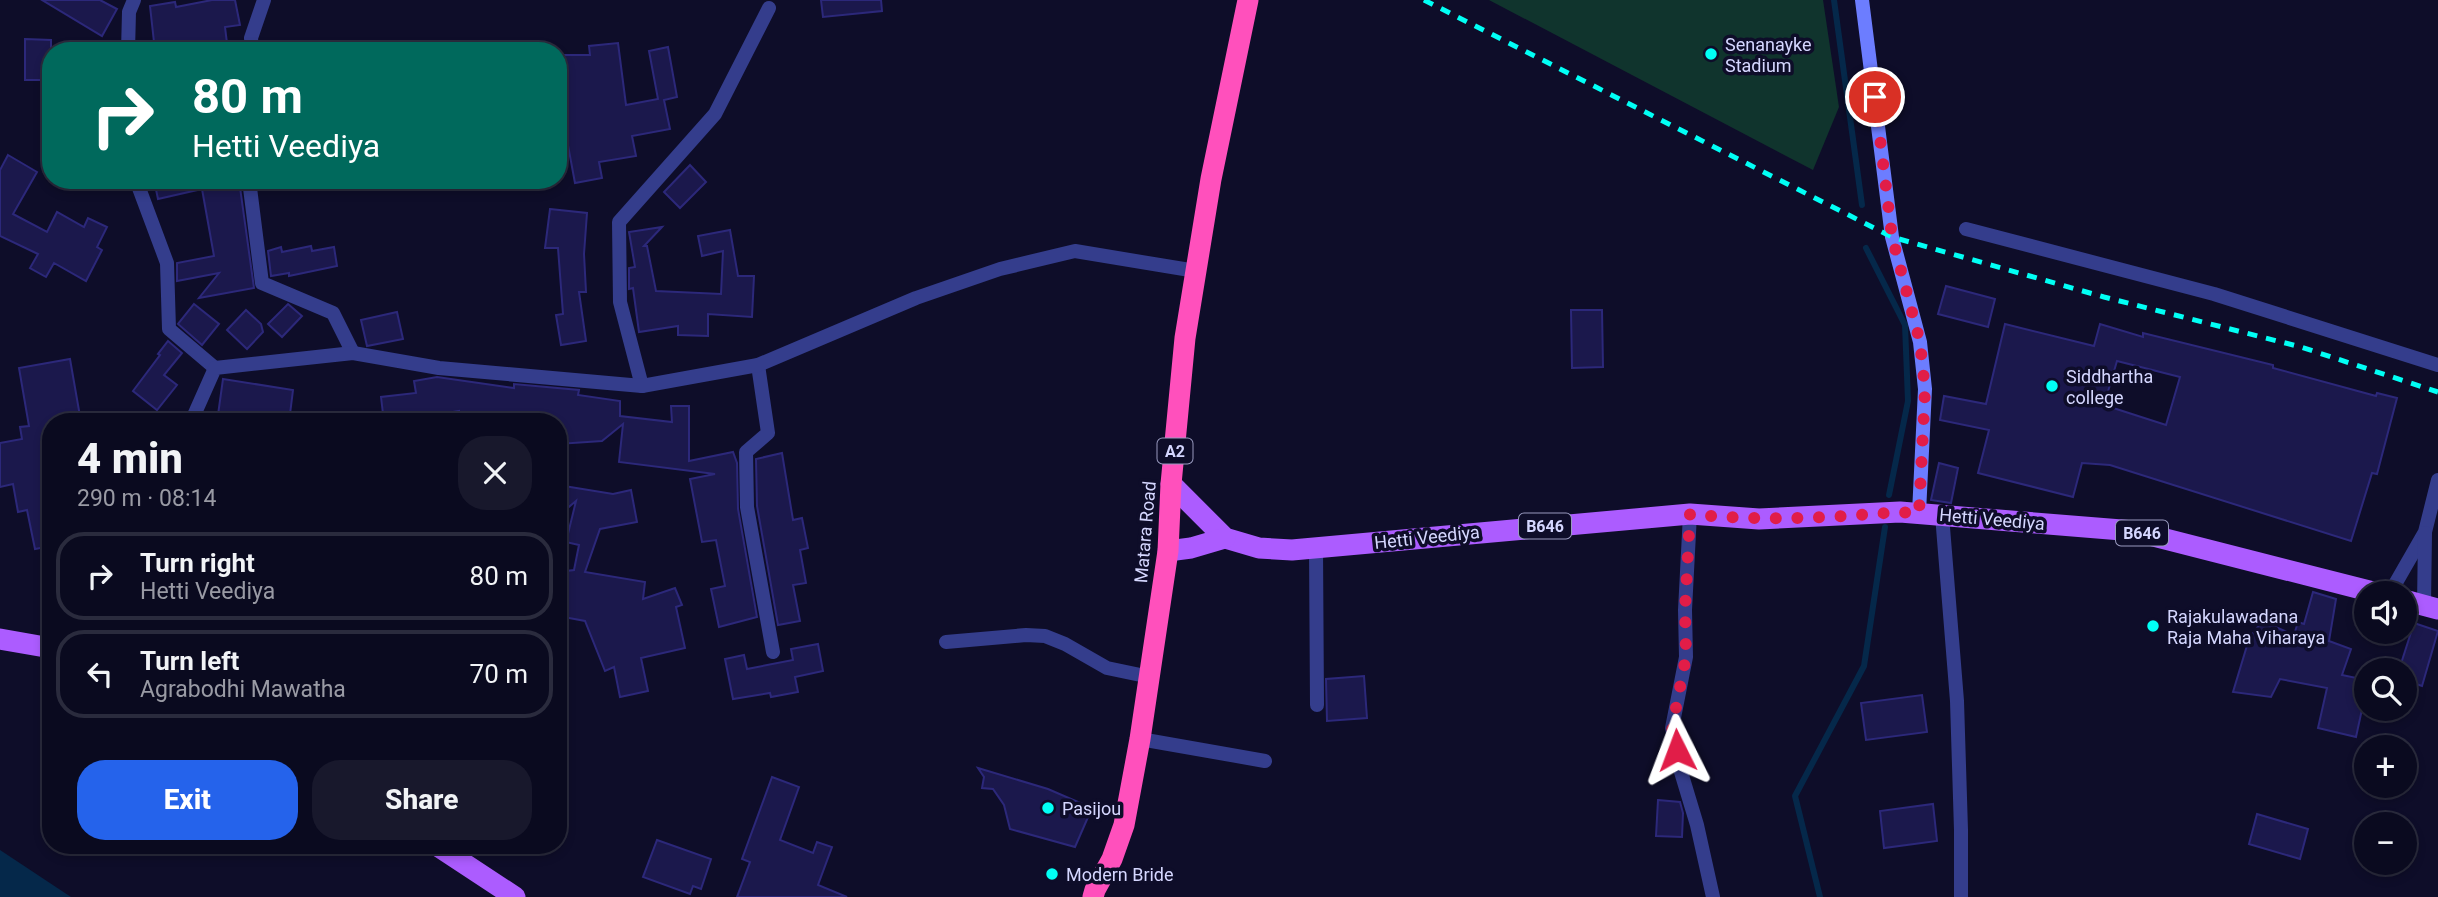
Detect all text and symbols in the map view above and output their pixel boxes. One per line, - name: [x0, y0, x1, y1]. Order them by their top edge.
- place label: Senanayke Stadium: [1725, 34, 1812, 76]
- marker: Senanayke Stadium: [1703, 46, 1719, 62]
- pin: [1845, 67, 1905, 127]
- text: 80 m: [192, 68, 303, 125]
- icon: right: [77, 70, 168, 161]
- icon: arrive: [1856, 78, 1894, 116]
- text: Hetti Veediya: [192, 127, 380, 165]
- place label: Siddhartha college: [2066, 366, 2153, 408]
- marker: Siddhartha college: [2044, 378, 2060, 394]
- text: 4 min: [77, 434, 183, 483]
- button: close: [458, 436, 532, 510]
- road number: A2: [1158, 438, 1192, 464]
- street label: Matara Road: [1130, 480, 1160, 584]
- text: 290 m · 08:14: [77, 485, 216, 512]
- street label: Hetti Veediya: [1938, 504, 2046, 534]
- road number: B646: [1519, 513, 1571, 538]
- road number: B646: [2116, 520, 2168, 546]
- street label: Hetti Veediya: [1373, 521, 1481, 553]
- text: Turn right: [140, 548, 255, 578]
- icon: right: [81, 557, 119, 595]
- text: 80 m: [470, 561, 528, 591]
- text: Hetti Veediya: [140, 578, 275, 605]
- map controls: [2354, 581, 2417, 875]
- button: sound: [2354, 581, 2417, 644]
- place label: Rajakulawadana Raja Maha Viharaya: [2167, 606, 2325, 648]
- marker: Rajakulawadana Raja Maha Viharaya: [2145, 618, 2161, 634]
- text: Turn left: [140, 646, 239, 676]
- icon: left: [81, 655, 119, 693]
- button: search: [2354, 658, 2417, 721]
- text: 70 m: [470, 659, 528, 689]
- text: Agrabodhi Mawatha: [140, 676, 346, 703]
- position arrow: [1640, 713, 1714, 787]
- button: +: [2354, 735, 2417, 798]
- button: Exit: [77, 760, 298, 840]
- button: Share: [312, 760, 532, 840]
- place label: Pasijou: [1062, 798, 1121, 819]
- marker: Pasijou: [1040, 800, 1056, 816]
- button: −: [2354, 812, 2417, 875]
- place label: Modern Bride: [1066, 864, 1174, 885]
- marker: Modern Bride: [1044, 866, 1060, 882]

